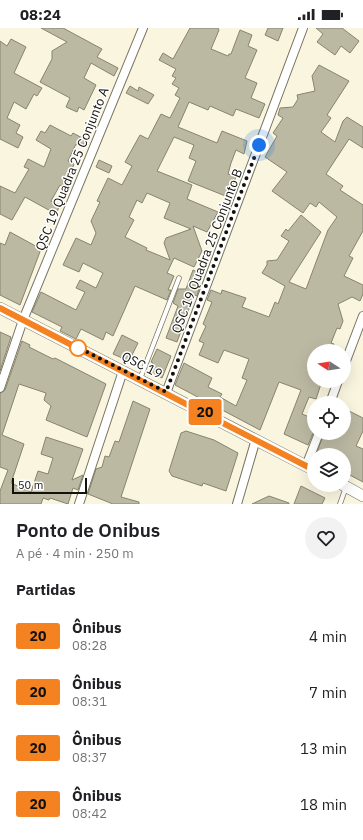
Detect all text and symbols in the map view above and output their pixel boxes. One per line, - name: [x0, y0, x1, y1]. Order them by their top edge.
- text: 08:24: [20, 5, 61, 24]
- street label: QSC 19 Quadra 25 Conjunto A: [31, 84, 113, 253]
- your location: [249, 135, 269, 155]
- street label: QSC 19 Quadra 25 Conjunto B: [168, 166, 246, 336]
- unlabelled marker: [69, 339, 87, 357]
- north arrow: [307, 344, 351, 388]
- map controls: [307, 344, 351, 492]
- street label: QSC 19: [119, 348, 165, 382]
- button: locate: [307, 396, 351, 440]
- line badge: 20: [187, 399, 223, 425]
- text: 20: [197, 403, 213, 421]
- button: layers: [307, 448, 351, 492]
- scale bar: [12, 476, 87, 495]
- text: 50 m: [18, 478, 43, 492]
- button: heart: [305, 517, 347, 559]
- text: Ponto de Onibus: [16, 518, 160, 542]
- text: A pé · 4 min · 250 m: [16, 545, 134, 562]
- text: Partidas: [16, 580, 76, 599]
- text: Ônibus: [72, 618, 122, 637]
- text: 20: [30, 627, 46, 645]
- text: 4 min: [309, 627, 347, 646]
- text: 08:28: [72, 637, 107, 654]
- text: Ônibus: [72, 674, 122, 693]
- text: 20: [30, 683, 46, 701]
- text: 7 min: [309, 683, 347, 702]
- text: 08:31: [72, 693, 107, 710]
- text: Ônibus: [72, 730, 122, 749]
- text: 20: [30, 739, 46, 757]
- text: 13 min: [300, 739, 347, 758]
- text: 08:37: [72, 749, 107, 766]
- text: Ônibus: [72, 786, 122, 805]
- text: 20: [30, 795, 46, 813]
- text: 18 min: [300, 795, 347, 814]
- text: 08:42: [72, 805, 107, 822]

